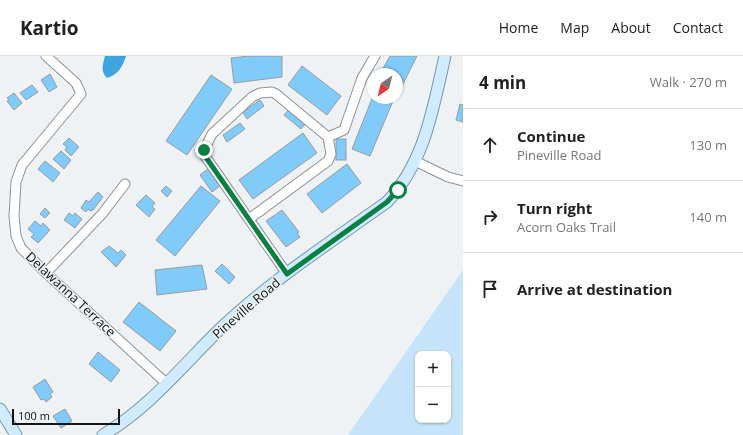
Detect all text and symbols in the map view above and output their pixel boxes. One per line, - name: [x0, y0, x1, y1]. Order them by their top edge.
- text: Kartio: [20, 15, 79, 41]
- text: Home: [499, 18, 538, 37]
- text: Map: [560, 18, 589, 37]
- text: About: [611, 18, 651, 37]
- text: Contact: [673, 18, 723, 37]
- north arrow: [367, 68, 403, 104]
- text: 4 min: [479, 71, 526, 94]
- text: Walk · 270 m: [650, 73, 727, 91]
- text: Continue: [517, 126, 585, 146]
- icon: ahead: [479, 134, 501, 156]
- text: 130 m: [689, 136, 727, 154]
- route end: [195, 141, 213, 159]
- text: Pineville Road: [517, 146, 601, 164]
- route start: [389, 181, 407, 199]
- text: Turn right: [517, 198, 592, 218]
- icon: right: [479, 206, 501, 228]
- text: 140 m: [689, 208, 727, 226]
- text: Acorn Oaks Trail: [517, 218, 616, 236]
- street label: Delawanna Terrace: [22, 248, 120, 340]
- street label: Pineville Road: [208, 274, 284, 342]
- icon: arrive: [479, 278, 501, 300]
- text: Arrive at destination: [517, 279, 672, 299]
- map controls: [415, 351, 451, 423]
- button: +: [415, 351, 451, 387]
- button: −: [415, 387, 451, 423]
- scale bar: [12, 407, 120, 426]
- text: 100 m: [18, 408, 50, 423]

